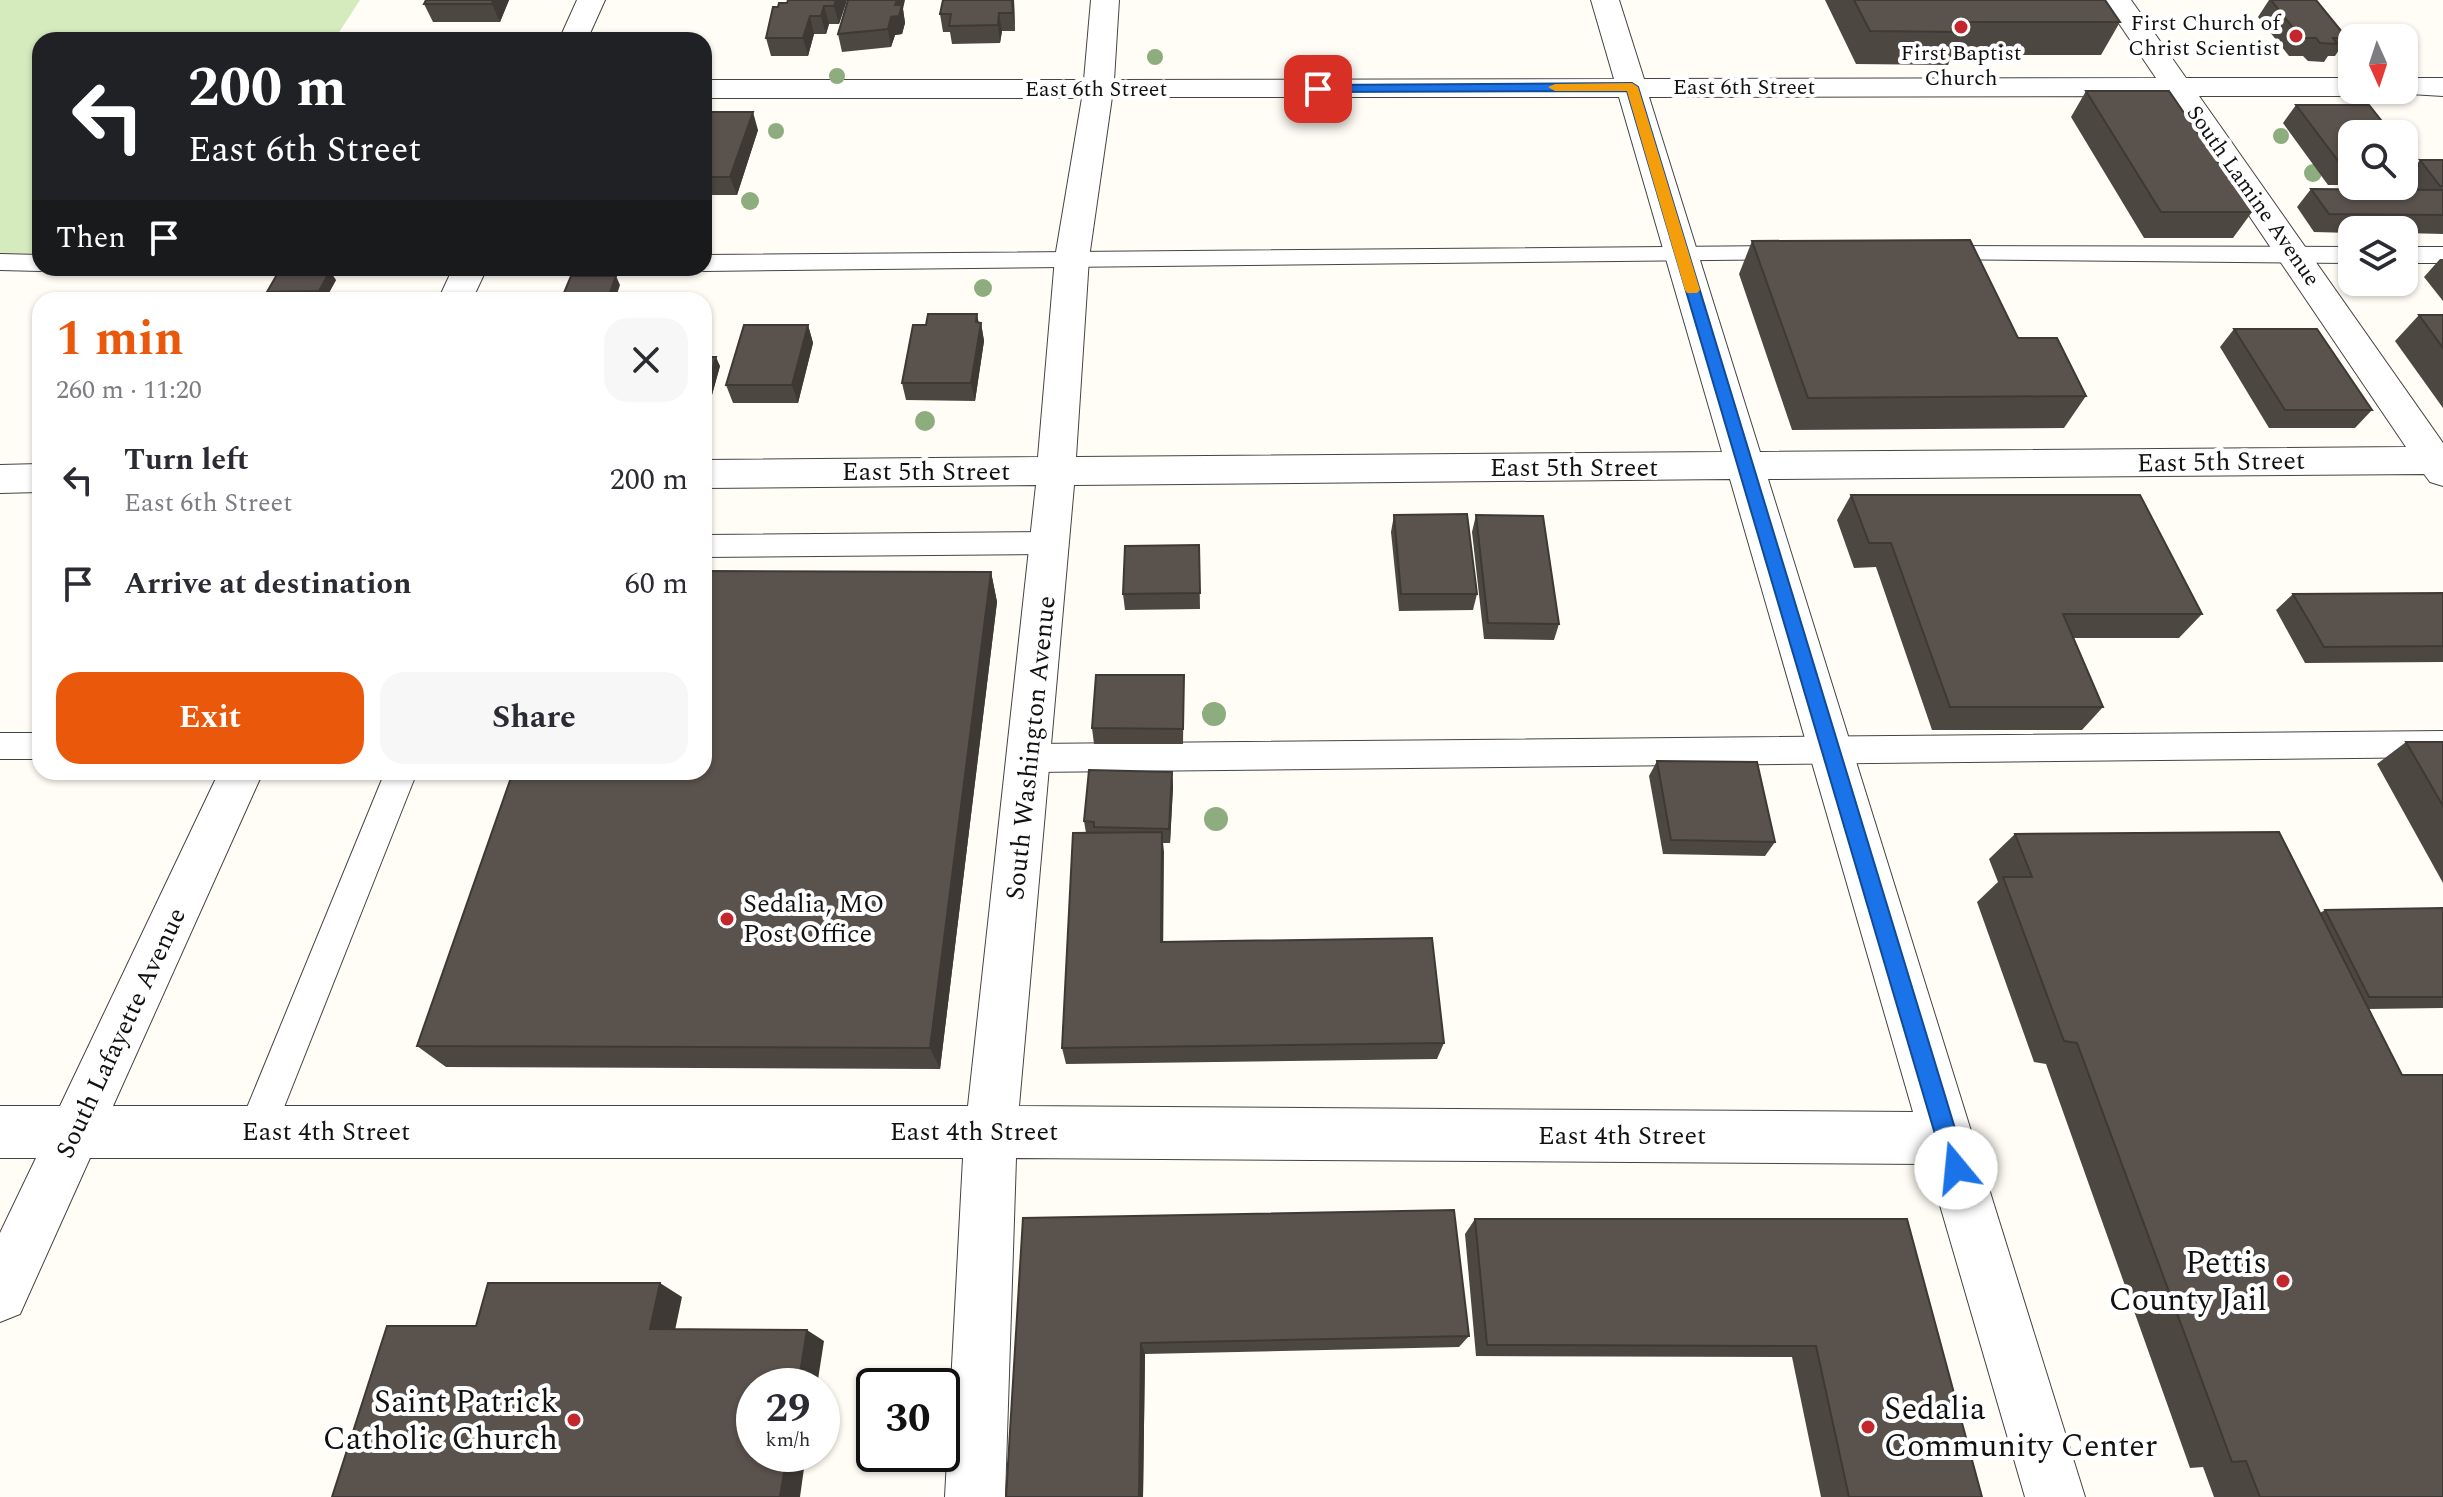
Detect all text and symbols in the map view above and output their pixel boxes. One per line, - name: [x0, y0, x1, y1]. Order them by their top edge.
- place label: First Church of Christ Scientist: [2128, 7, 2281, 65]
- marker: First Baptist Church: [1952, 18, 1970, 36]
- north arrow: [2338, 24, 2418, 104]
- map controls: [2338, 24, 2418, 296]
- marker: First Church of Christ Scientist: [2287, 27, 2305, 45]
- place label: First Baptist Church: [1901, 37, 2022, 95]
- text: 200 m: [188, 46, 347, 131]
- pin: [1284, 55, 1352, 123]
- icon: left: [56, 64, 160, 168]
- icon: arrive: [1296, 67, 1340, 111]
- street label: East 6th Street: [1673, 71, 1815, 104]
- street label: East 6th Street: [1025, 73, 1167, 106]
- street label: South Lamine Avenue: [2178, 99, 2328, 293]
- button: search: [2338, 120, 2418, 200]
- text: East 6th Street: [188, 123, 421, 178]
- text: Then: [56, 215, 126, 261]
- icon: arrive: [142, 216, 186, 260]
- button: layers: [2338, 216, 2418, 296]
- text: 1 min: [56, 303, 184, 376]
- button: close: [604, 318, 688, 402]
- text: 260 m · 11:20: [56, 370, 202, 410]
- text: Turn left: [124, 437, 249, 483]
- street label: East 5th Street: [2136, 441, 2306, 483]
- street label: East 5th Street: [1490, 448, 1658, 488]
- street label: East 5th Street: [842, 452, 1010, 492]
- text: 200 m: [610, 457, 688, 503]
- icon: left: [56, 458, 100, 502]
- text: East 6th Street: [124, 483, 292, 523]
- text: Arrive at destination: [124, 561, 411, 607]
- text: 60 m: [625, 561, 688, 607]
- icon: arrive: [56, 562, 100, 606]
- street label: South Washington Avenue: [995, 594, 1067, 902]
- button: Exit: [56, 672, 364, 764]
- button: Share: [380, 672, 688, 764]
- place label: Sedalia, MO Post Office: [743, 884, 884, 954]
- street label: South Lafayette Avenue: [45, 901, 197, 1165]
- marker: Sedalia, MO Post Office: [718, 910, 736, 928]
- street label: East 4th Street: [242, 1112, 410, 1152]
- street label: East 4th Street: [890, 1112, 1058, 1152]
- street label: East 4th Street: [1538, 1116, 1706, 1156]
- position arrow: [1914, 1126, 1998, 1210]
- place label: Pettis County Jail: [2109, 1239, 2267, 1325]
- marker: Pettis County Jail: [2274, 1272, 2292, 1290]
- speed limit sign: 30: [856, 1368, 960, 1472]
- place label: Saint Patrick Catholic Church: [323, 1378, 558, 1464]
- text: 29: [766, 1379, 810, 1440]
- place label: Sedalia Community Center: [1884, 1385, 2158, 1471]
- marker: Saint Patrick Catholic Church: [565, 1411, 583, 1429]
- marker: Sedalia Community Center: [1859, 1418, 1877, 1436]
- text: km/h: [766, 1425, 811, 1455]

